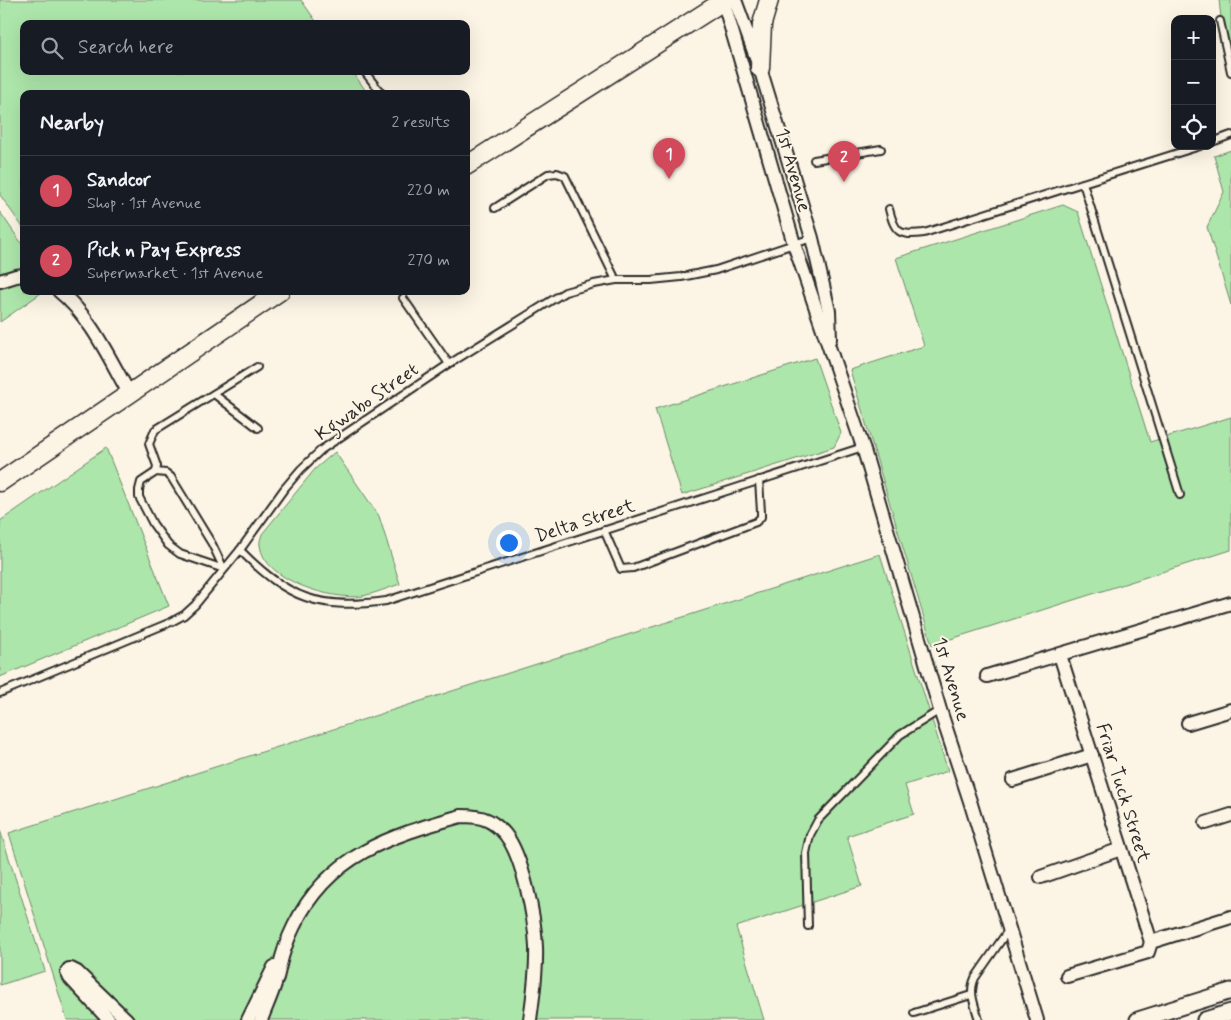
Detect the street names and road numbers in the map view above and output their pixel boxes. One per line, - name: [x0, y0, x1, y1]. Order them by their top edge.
- street label: 1st Avenue: [769, 125, 817, 215]
- street label: Kgwabo Street: [311, 357, 425, 449]
- street label: Delta Street: [532, 493, 638, 549]
- street label: 1st Avenue: [926, 634, 976, 724]
- street label: Friar Tuck Street: [1090, 720, 1156, 866]

